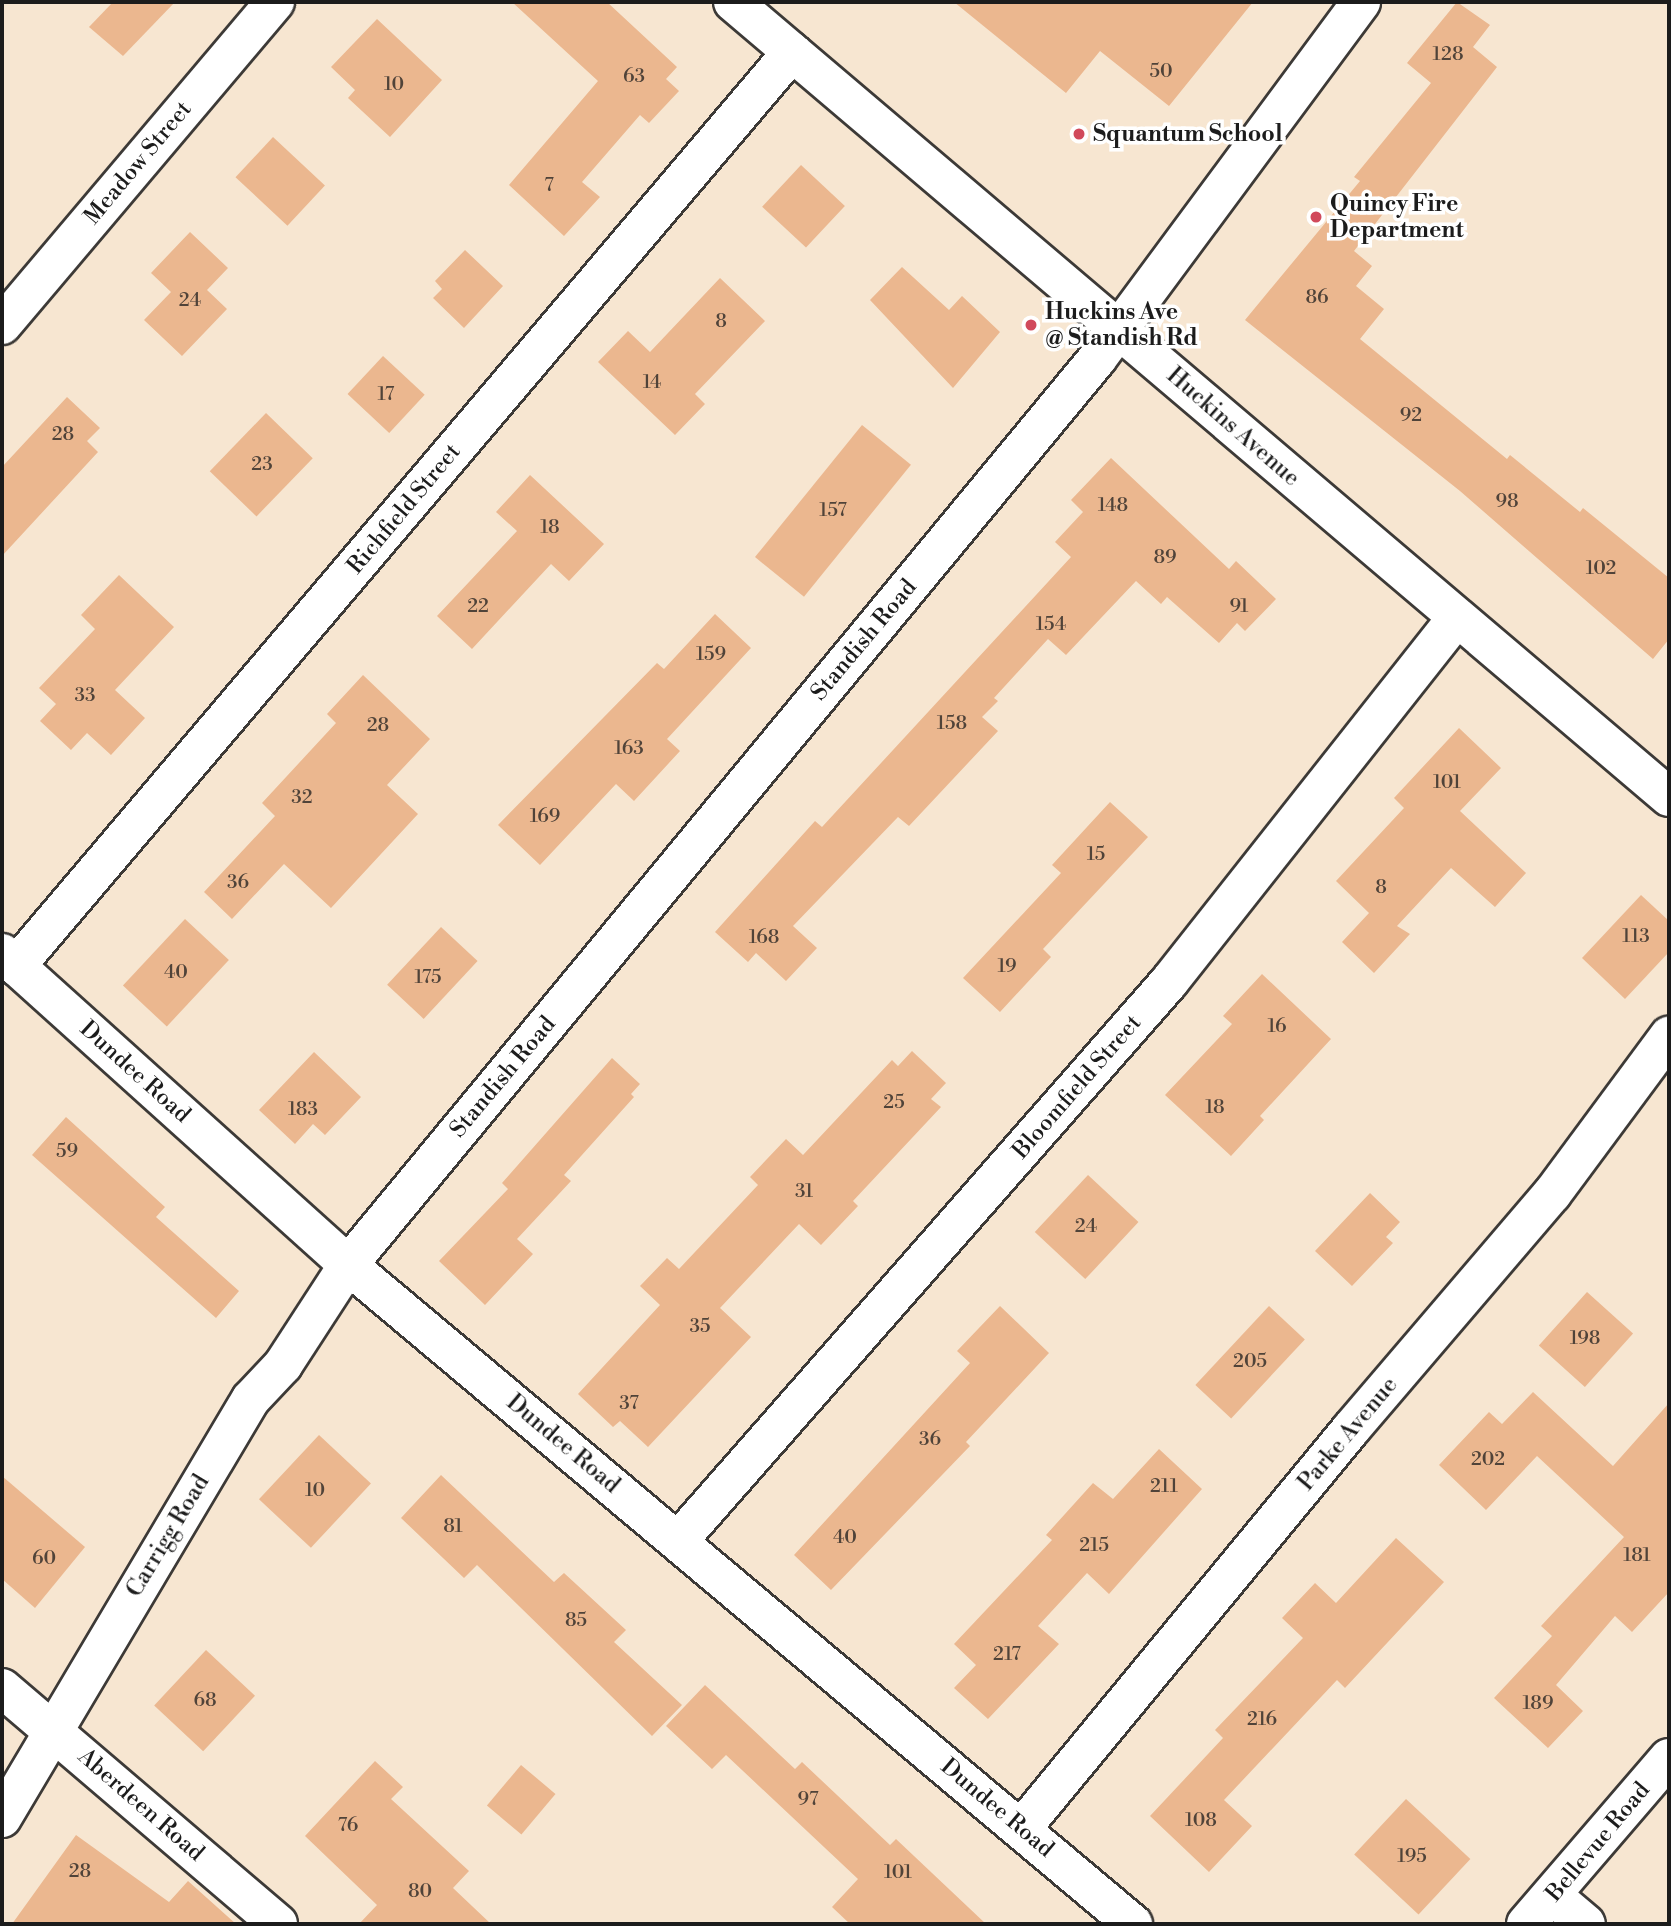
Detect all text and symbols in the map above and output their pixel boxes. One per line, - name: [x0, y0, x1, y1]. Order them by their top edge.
- house number: 128: [1432, 44, 1464, 66]
- house number: 50: [1149, 61, 1173, 83]
- house number: 63: [623, 66, 645, 88]
- house number: 10: [384, 74, 404, 96]
- street label: Meadow Street: [79, 96, 197, 230]
- place label: Squantum School: [1093, 120, 1282, 148]
- marker: Squantum School: [1071, 126, 1087, 142]
- house number: 7: [544, 175, 554, 197]
- place label: Quincy Fire Department: [1330, 190, 1464, 244]
- marker: Quincy Fire Department: [1308, 209, 1324, 225]
- house number: 86: [1305, 287, 1329, 309]
- house number: 24: [179, 290, 201, 312]
- place label: Huckins Ave @ Standish Rd: [1045, 298, 1198, 352]
- house number: 8: [715, 311, 727, 333]
- marker: Huckins Ave @ Standish Rd: [1023, 317, 1039, 333]
- street label: Huckins Avenue: [1161, 362, 1305, 492]
- house number: 14: [643, 372, 661, 394]
- house number: 17: [378, 384, 394, 406]
- house number: 92: [1400, 405, 1422, 427]
- house number: 28: [52, 424, 74, 446]
- street label: Richfield Street: [342, 438, 466, 580]
- house number: 23: [251, 454, 273, 476]
- house number: 98: [1495, 491, 1519, 513]
- house number: 148: [1098, 495, 1128, 517]
- house number: 157: [819, 500, 847, 522]
- house number: 18: [540, 517, 560, 539]
- house number: 89: [1153, 547, 1177, 569]
- house number: 102: [1586, 558, 1616, 580]
- street label: Standish Road: [805, 574, 923, 706]
- house number: 22: [467, 596, 489, 618]
- house number: 91: [1229, 596, 1249, 618]
- house number: 154: [1036, 614, 1066, 636]
- house number: 159: [696, 644, 726, 666]
- house number: 33: [75, 685, 95, 707]
- house number: 158: [937, 713, 967, 735]
- house number: 28: [367, 715, 389, 737]
- house number: 163: [614, 738, 644, 760]
- house number: 101: [1433, 772, 1461, 794]
- house number: 32: [291, 787, 313, 809]
- house number: 169: [530, 806, 560, 828]
- house number: 15: [1087, 844, 1105, 866]
- house number: 36: [227, 872, 249, 894]
- house number: 8: [1375, 877, 1387, 899]
- house number: 113: [1622, 926, 1650, 948]
- house number: 168: [749, 927, 779, 949]
- house number: 19: [997, 956, 1017, 978]
- house number: 40: [164, 962, 188, 984]
- house number: 175: [415, 967, 441, 989]
- street label: Bloomfield Street: [1007, 1009, 1147, 1165]
- street label: Standish Road: [444, 1011, 562, 1143]
- street label: Dundee Road: [74, 1015, 196, 1129]
- house number: 16: [1267, 1016, 1287, 1038]
- house number: 25: [883, 1092, 905, 1114]
- house number: 18: [1205, 1097, 1225, 1119]
- house number: 183: [288, 1099, 318, 1121]
- house number: 59: [56, 1141, 78, 1163]
- house number: 31: [795, 1181, 813, 1203]
- house number: 24: [1075, 1216, 1097, 1238]
- house number: 35: [690, 1316, 710, 1338]
- house number: 198: [1570, 1328, 1600, 1350]
- house number: 205: [1233, 1351, 1267, 1373]
- street label: Parke Avenue: [1292, 1372, 1404, 1496]
- street label: Dundee Road: [501, 1389, 625, 1499]
- house number: 37: [619, 1393, 639, 1415]
- house number: 36: [919, 1429, 941, 1451]
- house number: 202: [1471, 1449, 1505, 1471]
- street label: Carrigg Road: [121, 1470, 215, 1602]
- house number: 211: [1150, 1476, 1178, 1498]
- house number: 10: [305, 1480, 325, 1502]
- house number: 81: [443, 1516, 463, 1538]
- house number: 40: [833, 1527, 857, 1549]
- house number: 215: [1079, 1535, 1109, 1557]
- house number: 181: [1623, 1545, 1651, 1567]
- house number: 60: [32, 1548, 56, 1570]
- house number: 85: [565, 1610, 587, 1632]
- house number: 217: [993, 1644, 1021, 1666]
- house number: 68: [193, 1690, 217, 1712]
- house number: 189: [1523, 1693, 1553, 1715]
- house number: 216: [1247, 1709, 1277, 1731]
- street label: Aberdeen Road: [72, 1743, 210, 1867]
- street label: Dundee Road: [935, 1753, 1059, 1863]
- street label: Bellevue Road: [1540, 1777, 1656, 1907]
- house number: 97: [797, 1789, 819, 1811]
- house number: 108: [1185, 1810, 1217, 1832]
- house number: 76: [338, 1815, 358, 1837]
- house number: 195: [1397, 1846, 1427, 1868]
- house number: 28: [69, 1861, 91, 1883]
- house number: 101: [884, 1862, 912, 1884]
- house number: 80: [408, 1881, 432, 1903]

